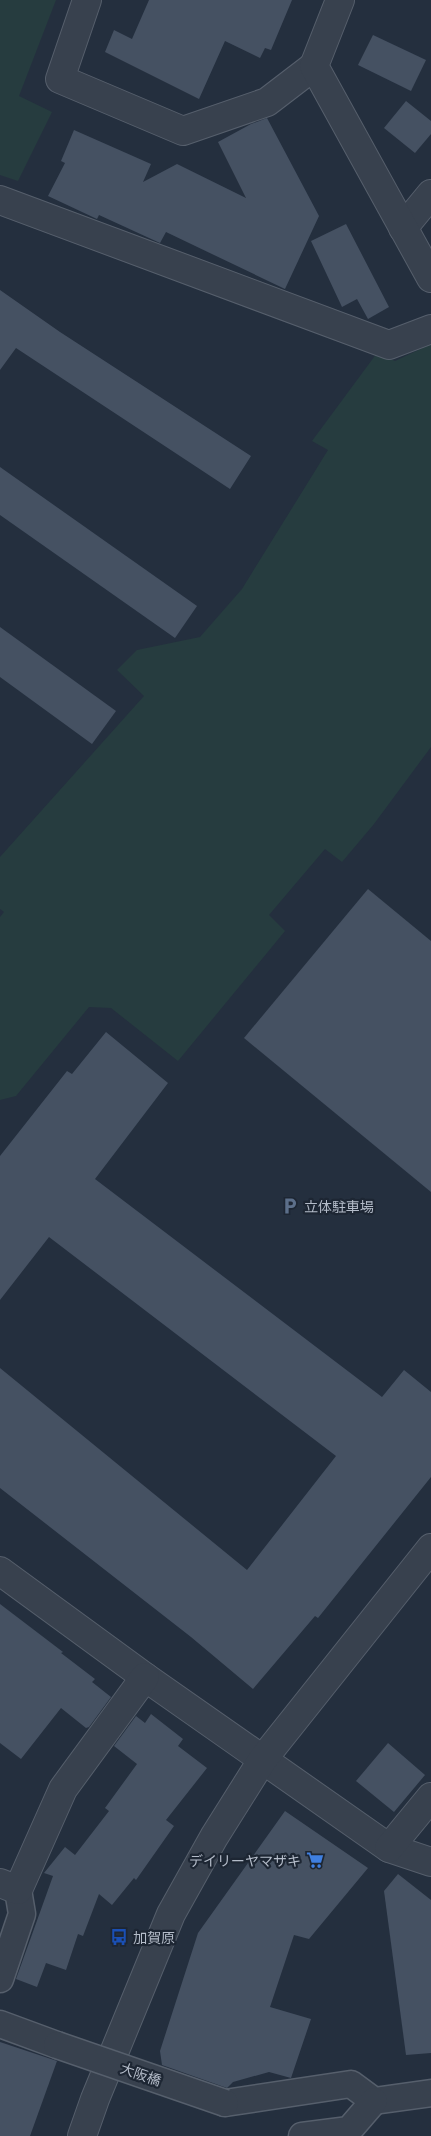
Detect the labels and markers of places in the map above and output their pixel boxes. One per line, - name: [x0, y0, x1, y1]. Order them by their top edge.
- parking icon: 立体駐車場: [280, 1196, 300, 1216]
- place label: 立体駐車場: [304, 1198, 374, 1215]
- supermarket icon: デイリーヤマザキ: [305, 1850, 325, 1870]
- place label: デイリーヤマザキ: [189, 1852, 301, 1869]
- bus stop icon: 加賀原: [109, 1927, 129, 1947]
- place label: 加賀原: [133, 1929, 175, 1946]

